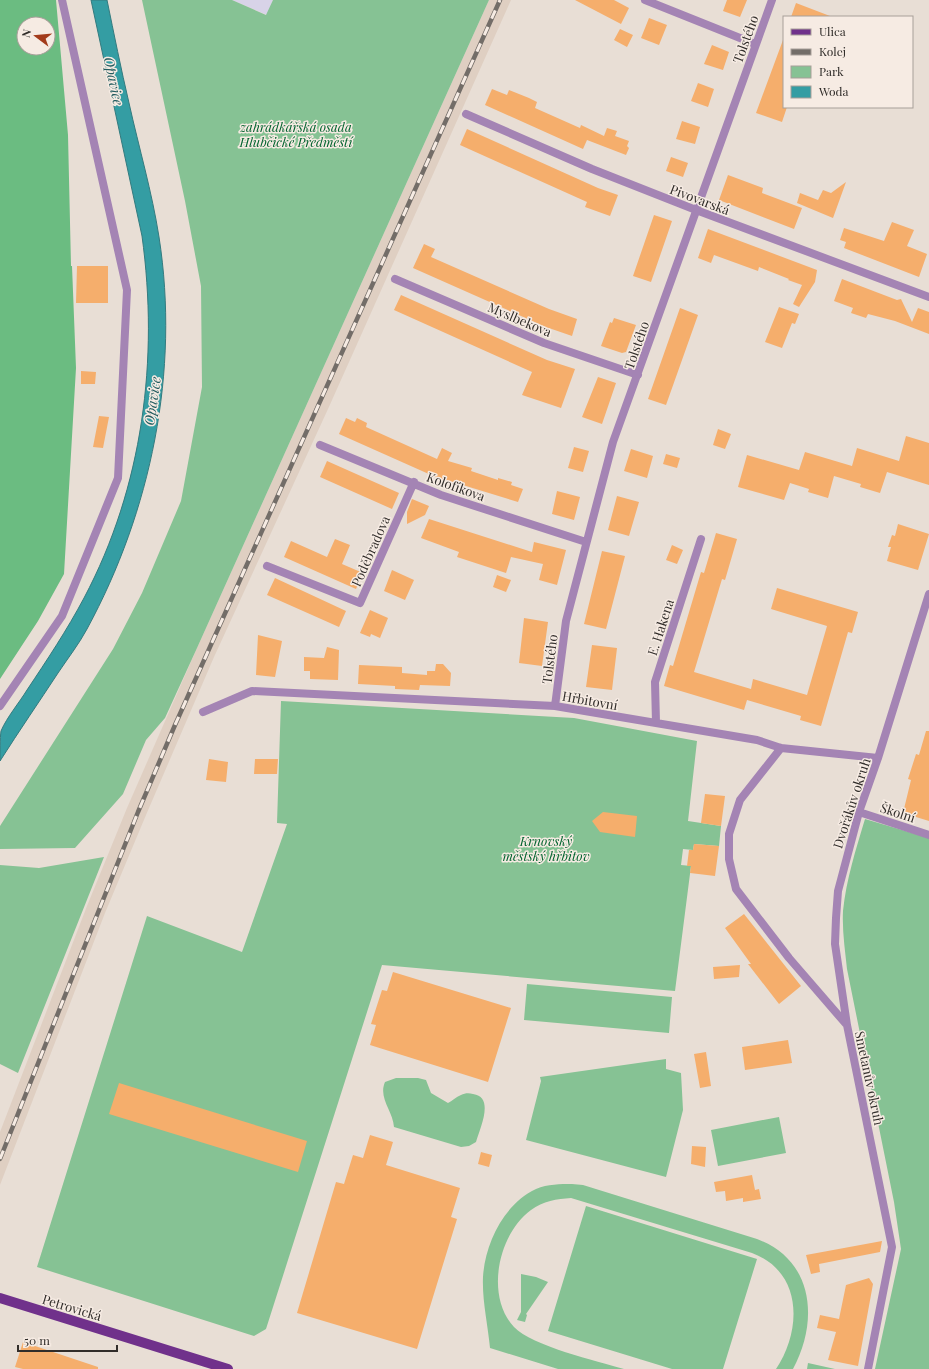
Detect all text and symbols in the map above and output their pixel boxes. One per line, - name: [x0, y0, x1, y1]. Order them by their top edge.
- street label: Tolstého: [728, 13, 762, 65]
- north arrow: [16, 16, 56, 56]
- legend: [783, 16, 913, 108]
- text: Ulica: [819, 23, 846, 39]
- text: N: [18, 27, 34, 39]
- text: Kolej: [819, 43, 846, 59]
- water label: Opavice: [100, 55, 128, 107]
- text: Park: [819, 63, 844, 79]
- text: Woda: [818, 83, 849, 99]
- park label: zahrádkářská osada Hlubčické Předměstí: [239, 118, 354, 150]
- street label: Pivovarská: [668, 180, 733, 218]
- street label: Myslbekova: [486, 298, 555, 340]
- street label: Tolstého: [620, 319, 652, 371]
- water label: Opavice: [139, 375, 165, 427]
- street label: Kolofíkova: [424, 468, 488, 505]
- street label: Poděbradova: [347, 513, 393, 589]
- street label: E. Hakena: [643, 596, 677, 657]
- street label: Tolstého: [538, 633, 560, 685]
- street label: Hřbitovní: [561, 687, 619, 713]
- street label: Dvořákův okruh: [828, 755, 874, 850]
- street label: Školní: [878, 798, 918, 826]
- park label: Krnovský městský hřbitov: [502, 832, 590, 864]
- street label: Smetanův okruh: [852, 1029, 888, 1127]
- street label: Petrovická: [40, 1290, 104, 1324]
- scale bar: [18, 1327, 117, 1353]
- text: 50 m: [24, 1332, 50, 1348]

